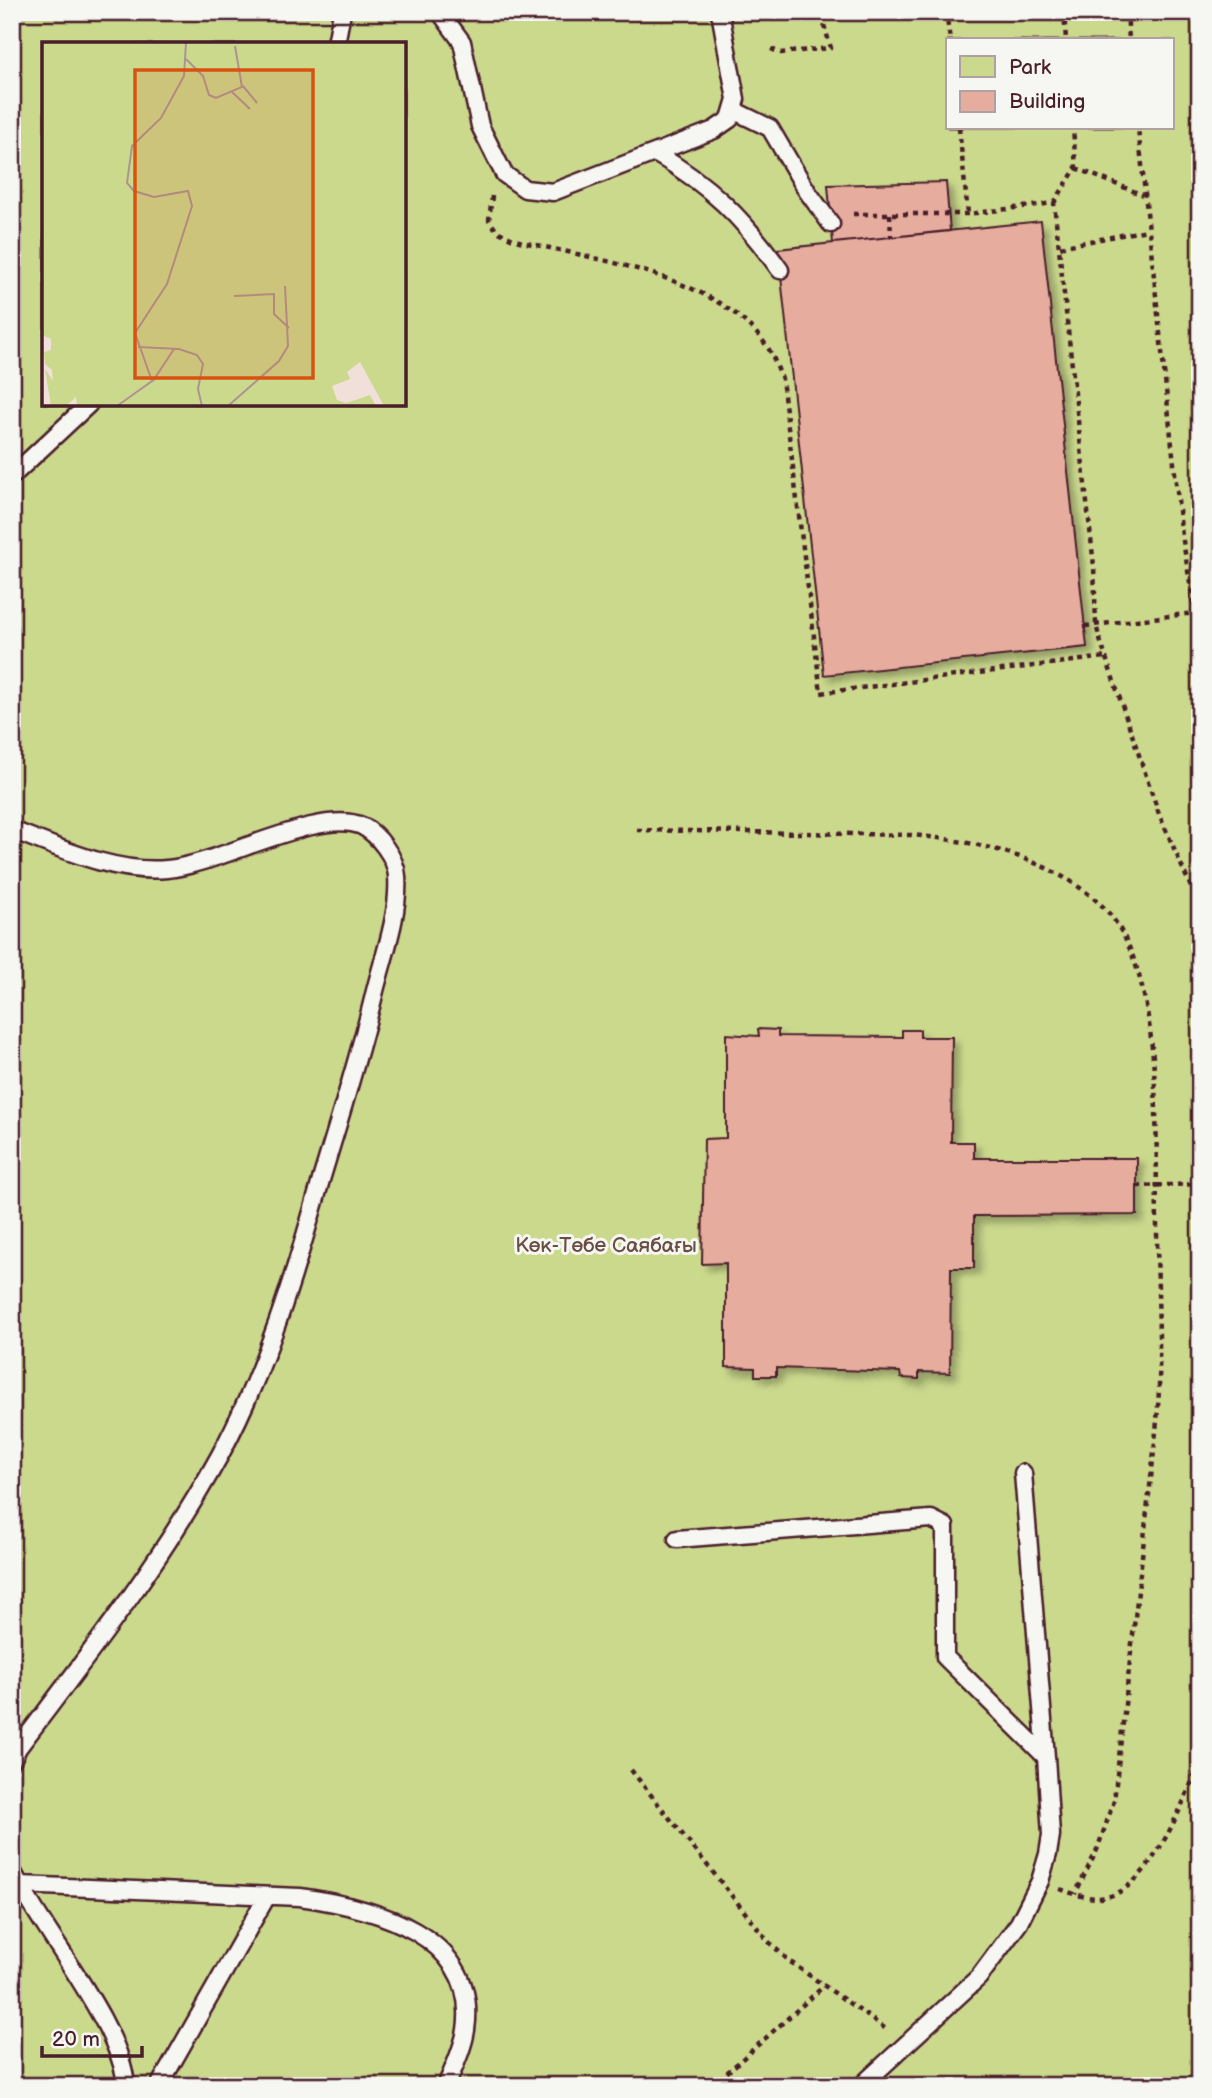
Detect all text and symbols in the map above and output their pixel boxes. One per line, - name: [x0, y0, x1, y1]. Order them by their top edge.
- legend: [946, 38, 1174, 130]
- inset map: [42, 42, 406, 406]
- text: Park: [1009, 55, 1052, 80]
- text: Building: [1009, 89, 1085, 114]
- park label: Көк-Төбе Саябағы: [515, 1233, 697, 1258]
- scale bar: [42, 2014, 142, 2058]
- text: 20 m: [52, 2027, 100, 2052]

